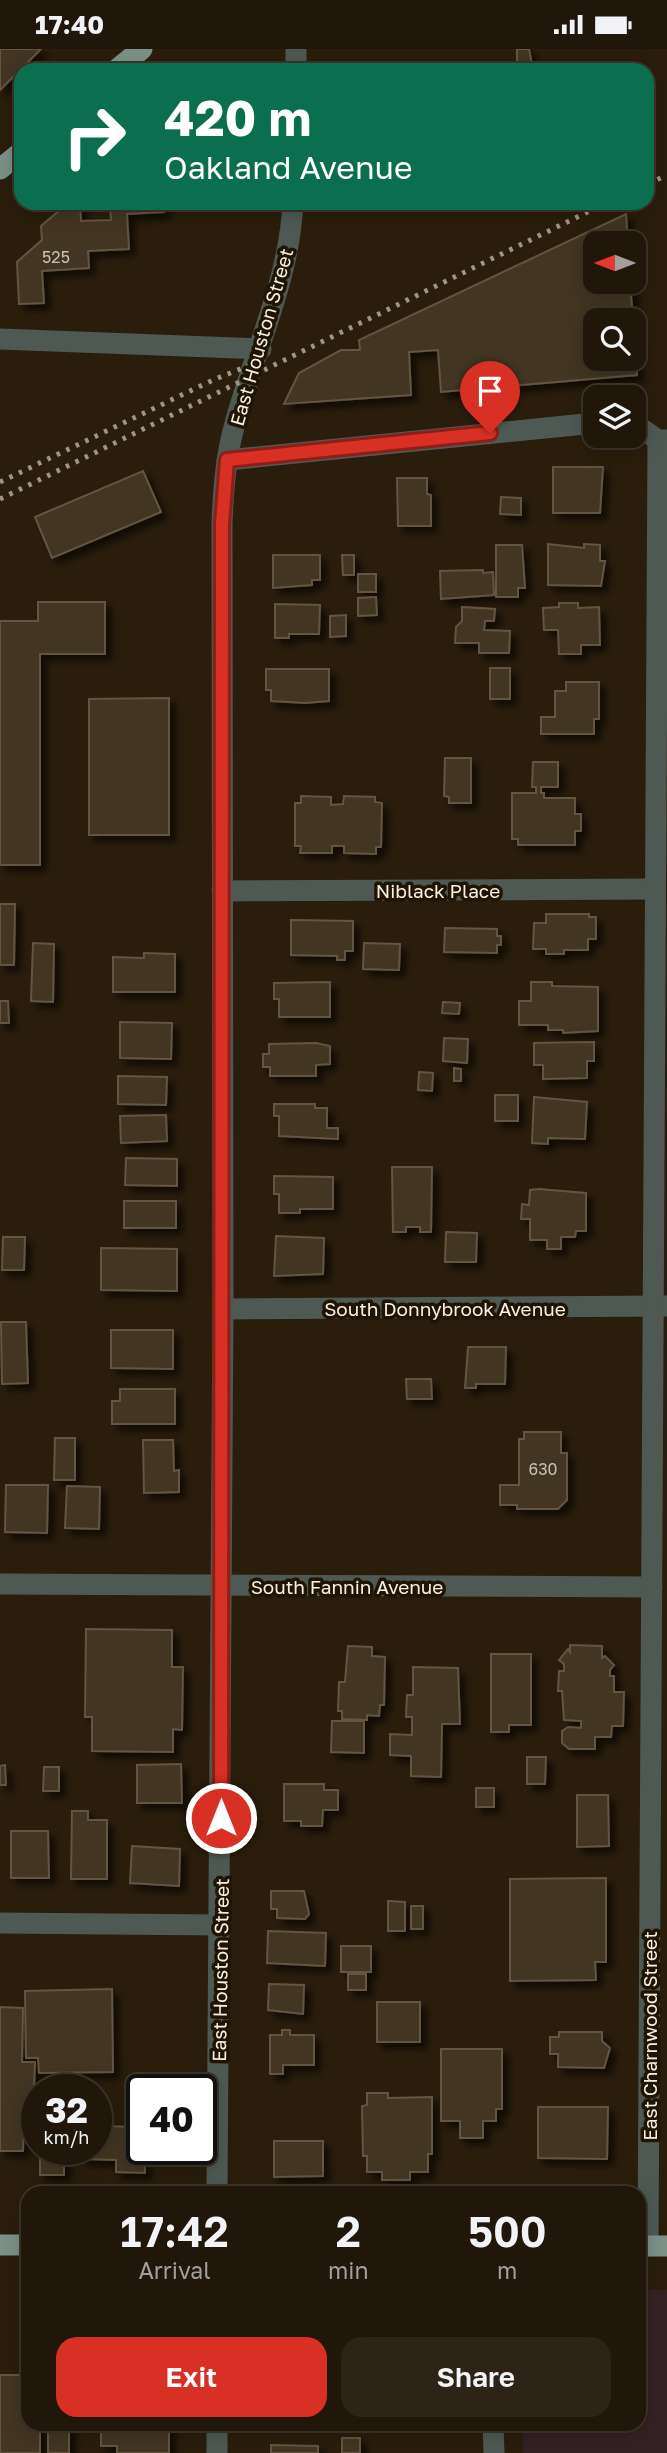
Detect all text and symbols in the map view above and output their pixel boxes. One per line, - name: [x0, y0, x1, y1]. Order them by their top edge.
- text: 17:40: [35, 9, 104, 40]
- text: 420 m: [164, 88, 312, 147]
- icon: right: [49, 91, 140, 182]
- text: Oakland Avenue: [164, 148, 412, 186]
- north arrow: [583, 231, 646, 294]
- map controls: [583, 231, 646, 448]
- street label: East Houston Street: [225, 246, 297, 428]
- house number: 525: [42, 247, 70, 267]
- button: search: [583, 308, 646, 371]
- pin: [460, 361, 520, 433]
- icon: arrive: [471, 372, 509, 410]
- button: layers: [583, 385, 646, 448]
- street label: Niblack Place: [376, 879, 500, 902]
- street label: South Donnybrook Avenue: [324, 1297, 566, 1320]
- house number: 630: [529, 1459, 557, 1479]
- street label: South Fannin Avenue: [251, 1575, 443, 1598]
- position arrow: [184, 1781, 258, 1855]
- street label: East Houston Street: [207, 1878, 233, 2062]
- street label: East Charnwood Street: [638, 1931, 661, 2141]
- speed limit sign: 40: [126, 2074, 217, 2165]
- text: 32: [45, 2089, 88, 2131]
- text: km/h: [44, 2126, 89, 2148]
- text: 17:42: [120, 2206, 229, 2256]
- text: 2: [336, 2206, 361, 2256]
- text: 500: [468, 2206, 547, 2256]
- text: Arrival: [138, 2256, 211, 2284]
- text: min: [328, 2256, 369, 2284]
- text: m: [497, 2256, 517, 2284]
- button: Exit: [56, 2337, 327, 2417]
- button: Share: [341, 2337, 611, 2417]

